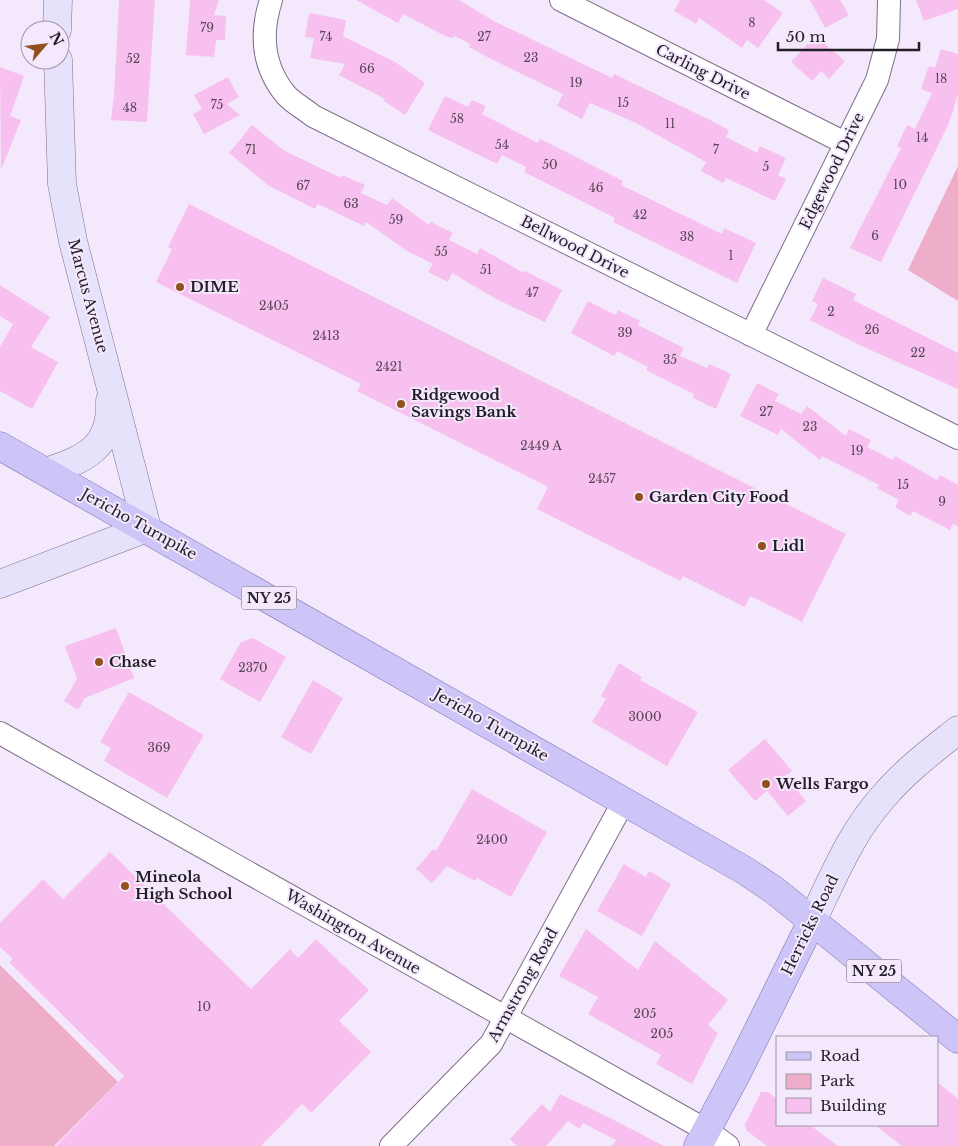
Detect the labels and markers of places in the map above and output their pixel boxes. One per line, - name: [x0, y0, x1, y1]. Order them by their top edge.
- place label: DIME: [190, 277, 239, 296]
- marker: DIME: [174, 281, 186, 293]
- place label: Ridgewood Savings Bank: [411, 385, 517, 421]
- marker: Ridgewood Savings Bank: [395, 398, 407, 410]
- place label: Garden City Food: [649, 487, 790, 506]
- marker: Garden City Food: [633, 491, 645, 503]
- place label: Lidl: [772, 536, 805, 555]
- marker: Lidl: [756, 540, 768, 552]
- place label: Chase: [109, 652, 157, 671]
- marker: Chase: [93, 656, 105, 668]
- place label: Wells Fargo: [775, 774, 869, 793]
- marker: Wells Fargo: [760, 778, 772, 790]
- place label: Mineola High School: [135, 867, 233, 903]
- marker: Mineola High School: [119, 880, 131, 892]

